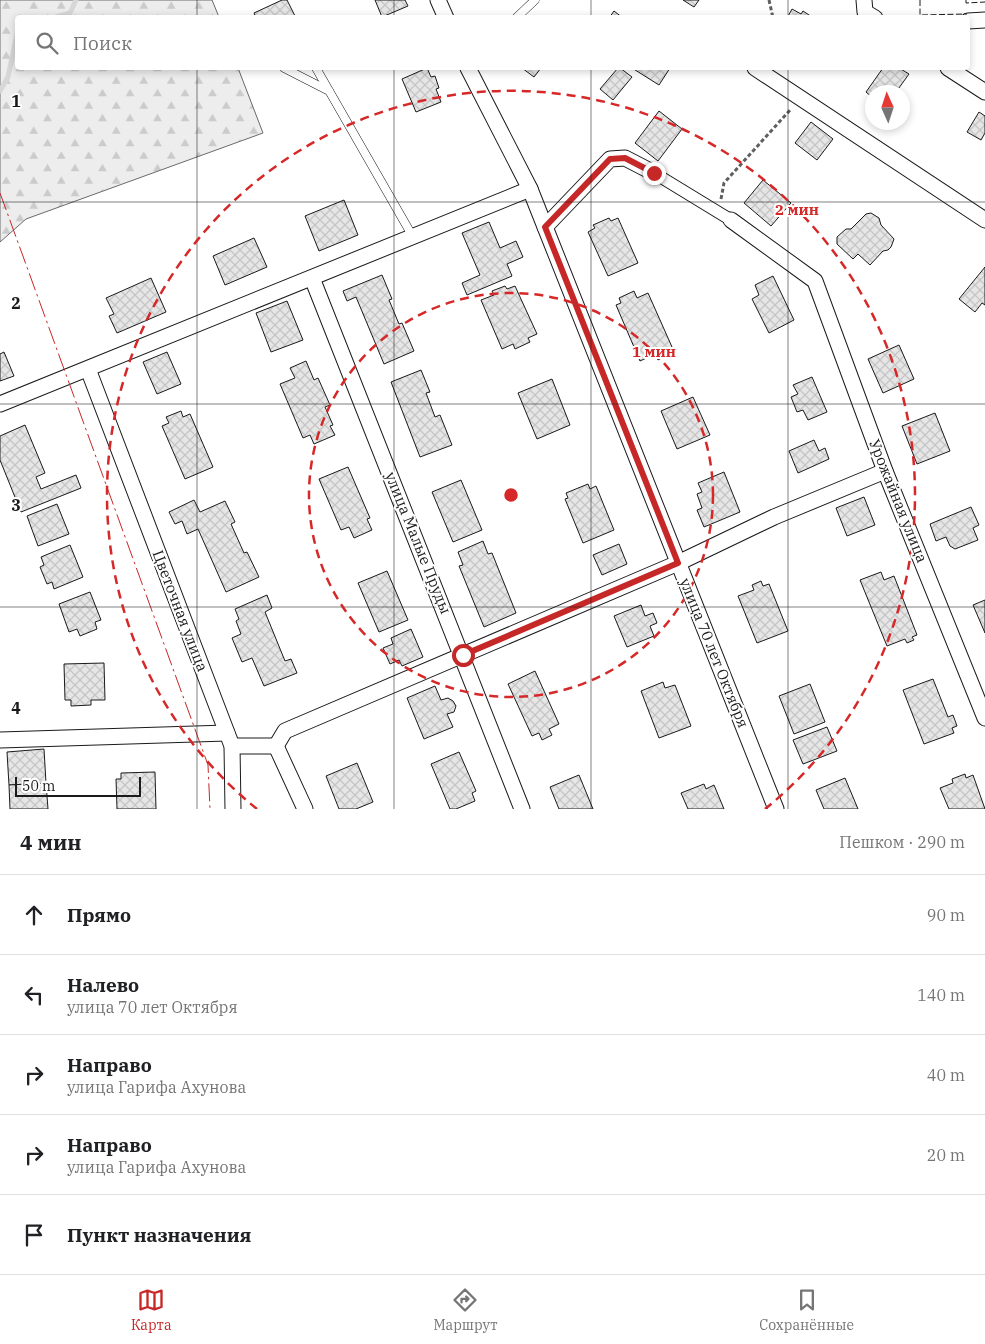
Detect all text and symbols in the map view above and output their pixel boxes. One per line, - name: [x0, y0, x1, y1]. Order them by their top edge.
- search box: [15, 15, 970, 70]
- icon: search: [33, 29, 61, 57]
- text: Поиск: [73, 31, 132, 55]
- north arrow: [865, 85, 910, 130]
- text: 1: [11, 91, 21, 111]
- route end: [643, 162, 666, 185]
- text: 2 мин: [775, 200, 819, 219]
- text: 2: [11, 293, 21, 313]
- text: 1 мин: [632, 342, 676, 361]
- street label: Урожайная улица: [865, 436, 932, 565]
- street label: улица Малые Пруды: [381, 469, 456, 617]
- centre of rings: [502, 486, 520, 504]
- text: 3: [11, 495, 21, 515]
- street label: Цветочная улица: [149, 547, 212, 674]
- street label: улица 70 лет Октября: [676, 575, 753, 731]
- route start: [452, 644, 475, 667]
- text: 4: [11, 698, 21, 718]
- scale bar: [15, 774, 141, 797]
- text: 50 m: [22, 777, 55, 795]
- text: 4 мин: [20, 828, 82, 856]
- text: Пешком · 290 m: [839, 832, 965, 852]
- icon: ahead: [20, 901, 48, 929]
- text: Прямо: [67, 903, 131, 927]
- text: 90 m: [927, 905, 965, 925]
- text: Налево: [67, 973, 139, 997]
- icon: left: [20, 981, 48, 1009]
- text: 140 m: [917, 985, 965, 1005]
- text: улица 70 лет Октября: [67, 997, 238, 1017]
- text: Направо: [67, 1053, 152, 1077]
- icon: right: [20, 1061, 48, 1089]
- text: 40 m: [927, 1065, 965, 1085]
- text: улица Гарифа Ахунова: [67, 1077, 246, 1097]
- text: Направо: [67, 1133, 152, 1157]
- icon: right: [20, 1141, 48, 1169]
- text: 20 m: [927, 1145, 965, 1165]
- text: улица Гарифа Ахунова: [67, 1157, 246, 1177]
- icon: arrive: [20, 1221, 48, 1249]
- text: Пункт назначения: [67, 1223, 251, 1247]
- tab: Карта: [131, 1286, 172, 1334]
- tab: Маршрут: [433, 1286, 497, 1334]
- tab: Сохранённые: [759, 1286, 854, 1334]

